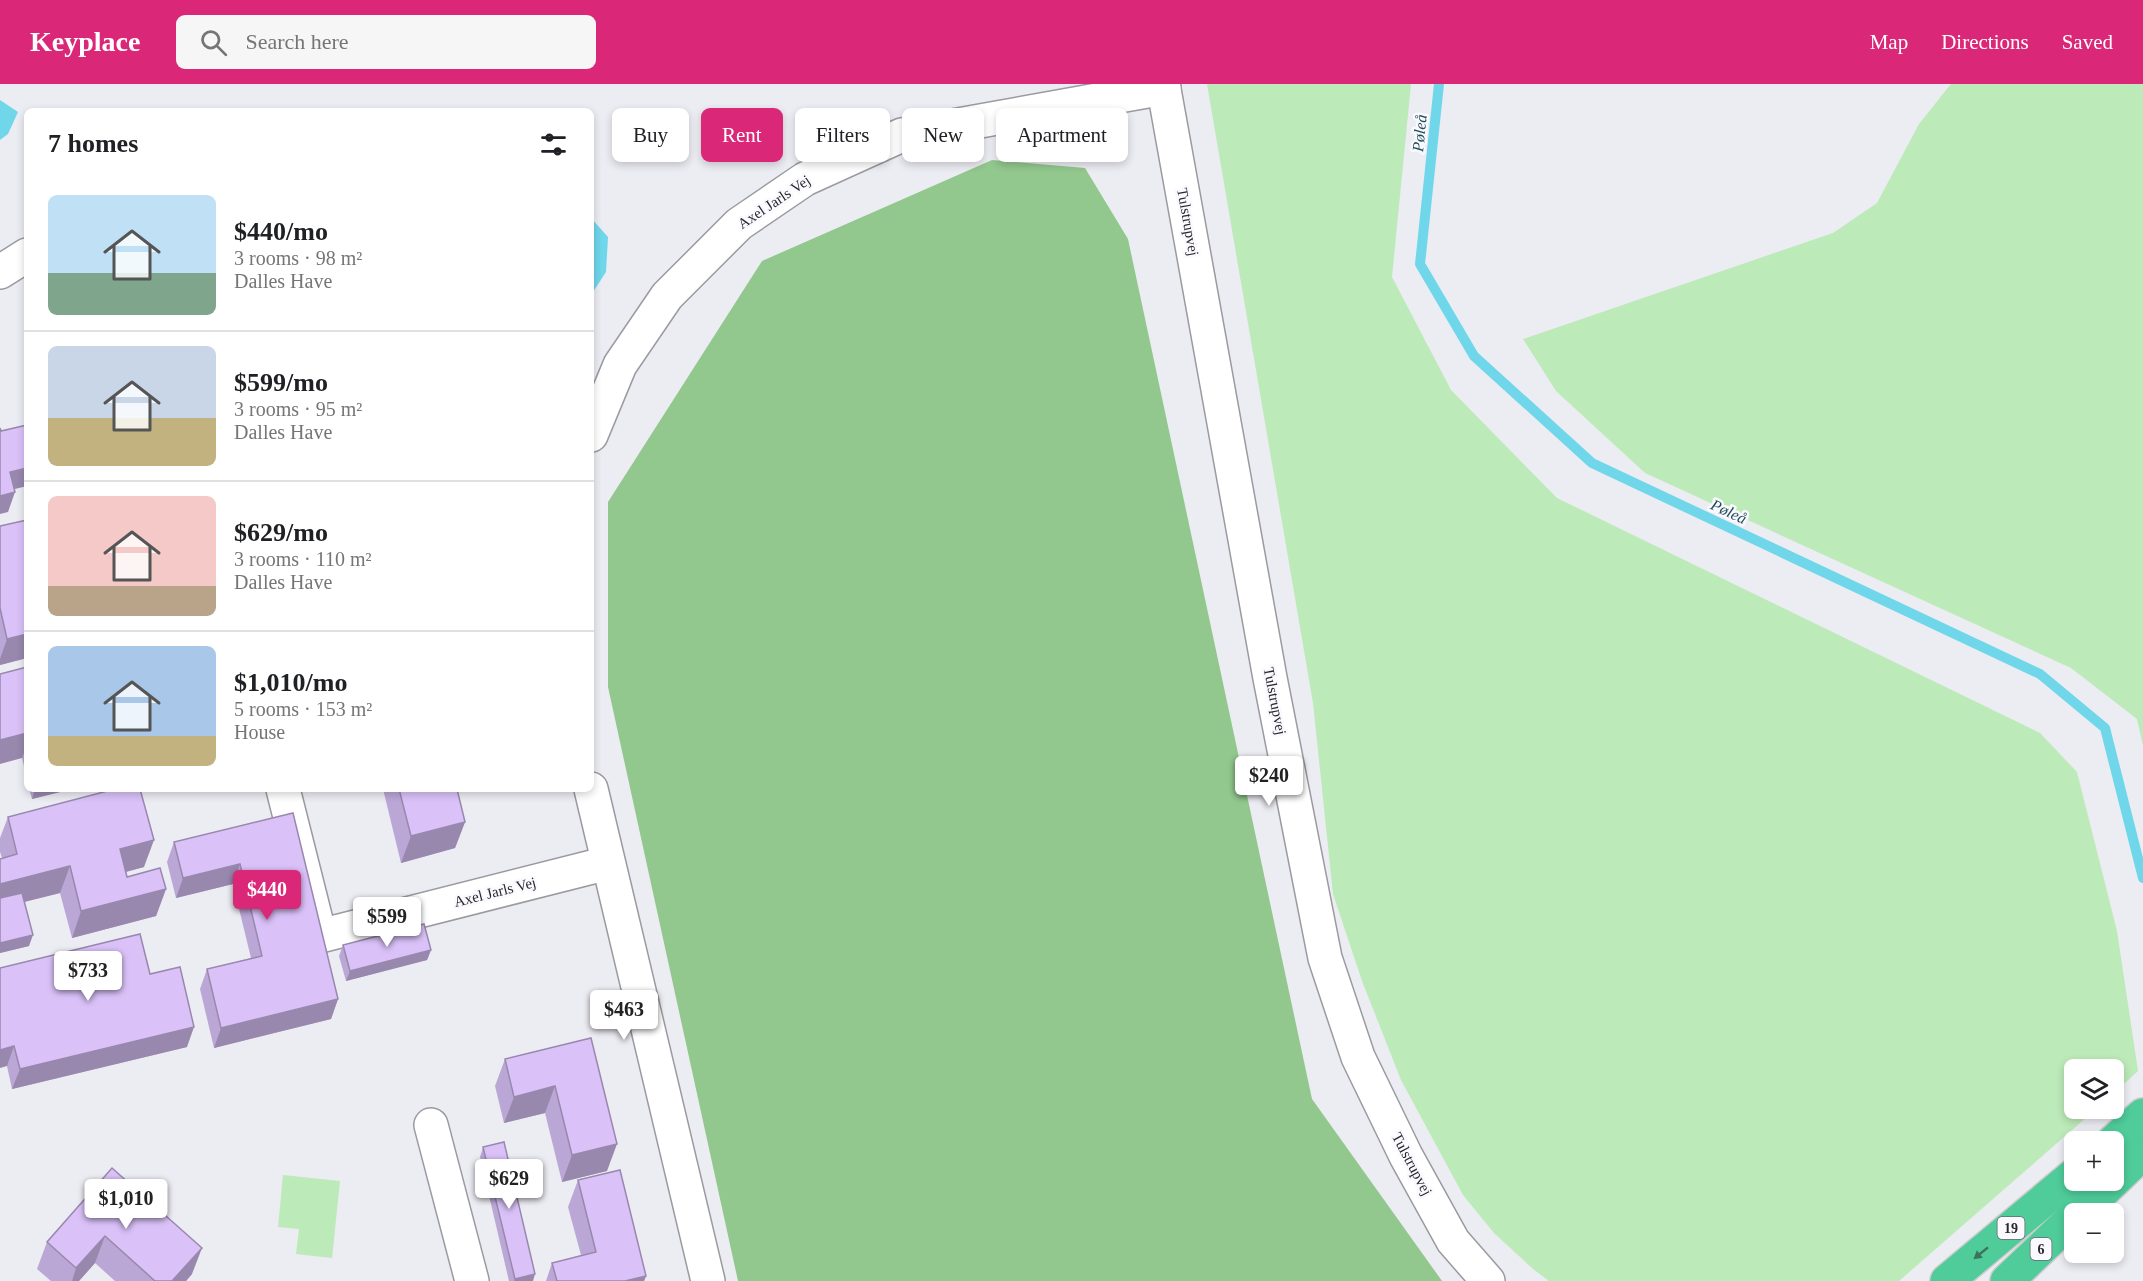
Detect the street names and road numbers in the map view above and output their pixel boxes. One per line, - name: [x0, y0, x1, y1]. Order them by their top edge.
- street label: Axel Jarls Vej: [735, 172, 813, 232]
- street label: Tulstrupvej: [1174, 187, 1202, 257]
- street label: Tulstrupvej: [1261, 666, 1289, 736]
- street label: Axel Jarls Vej: [452, 874, 538, 910]
- street label: Tulstrupvej: [1389, 1130, 1435, 1198]
- road number: 19: [1998, 1217, 2024, 1239]
- road number: 6: [2030, 1238, 2052, 1260]

